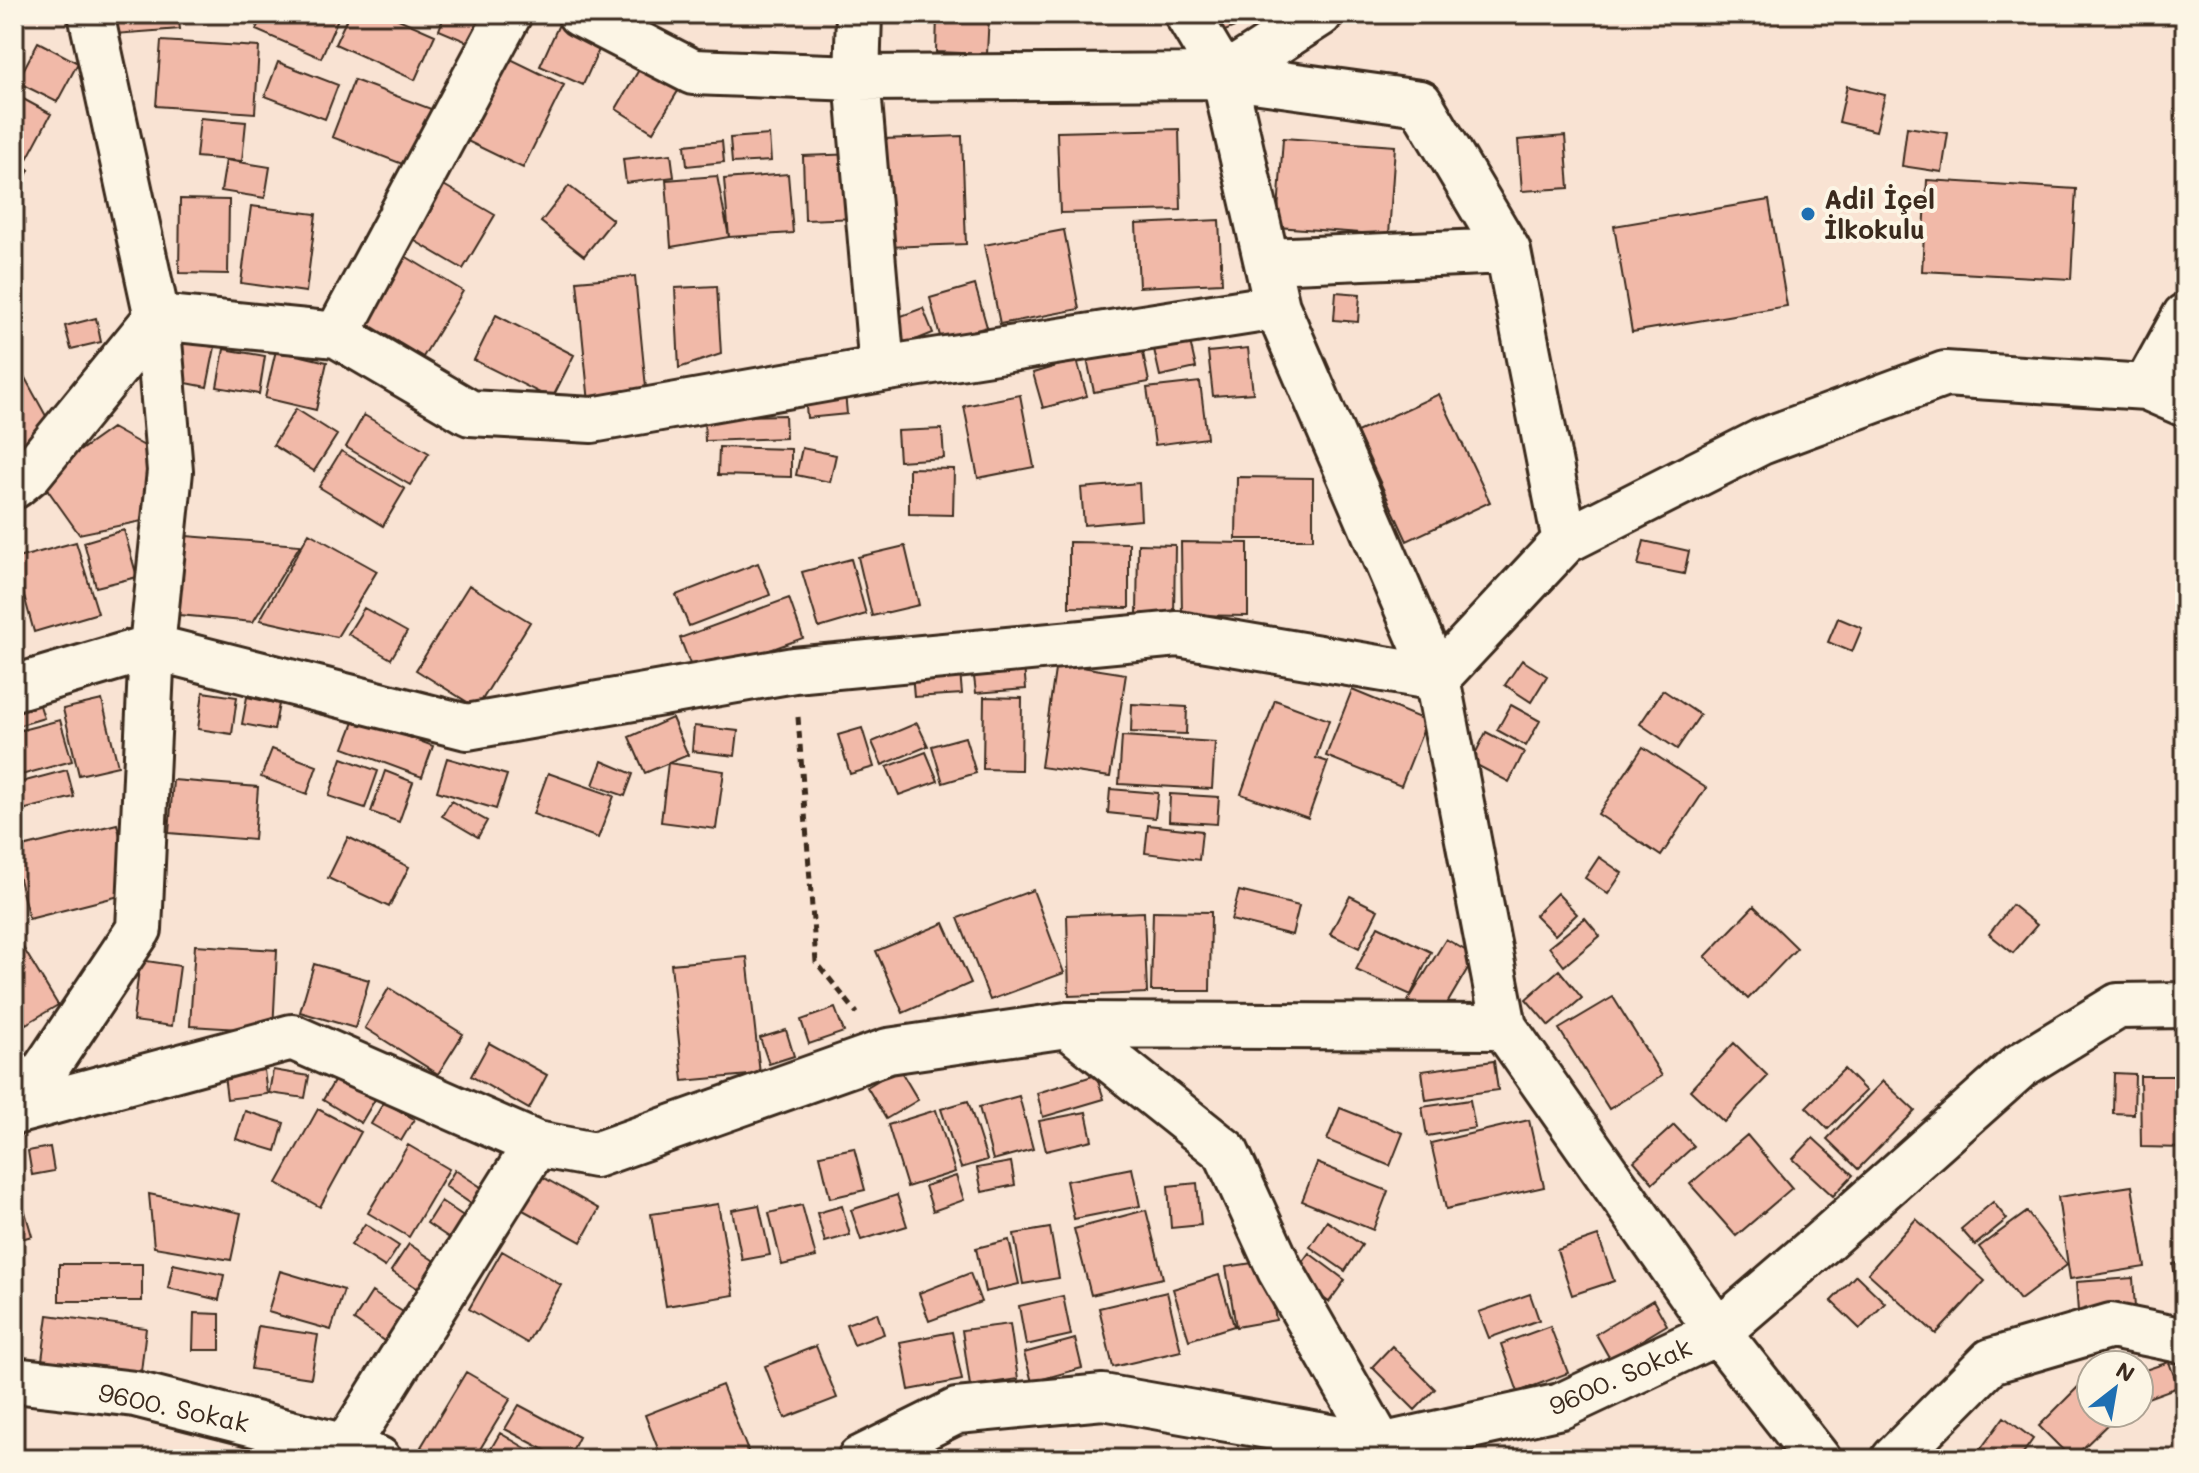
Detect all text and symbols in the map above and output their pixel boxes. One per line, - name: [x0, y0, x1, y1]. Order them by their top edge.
- place label: Adil İçel İlkokulu: [1824, 182, 1935, 246]
- marker: Adil İçel İlkokulu: [1799, 205, 1817, 223]
- street label: 9600. Sokak: [1543, 1329, 1697, 1423]
- north arrow: [2075, 1349, 2155, 1429]
- text: N: [2111, 1355, 2140, 1388]
- street label: 9600. Sokak: [96, 1374, 252, 1440]

